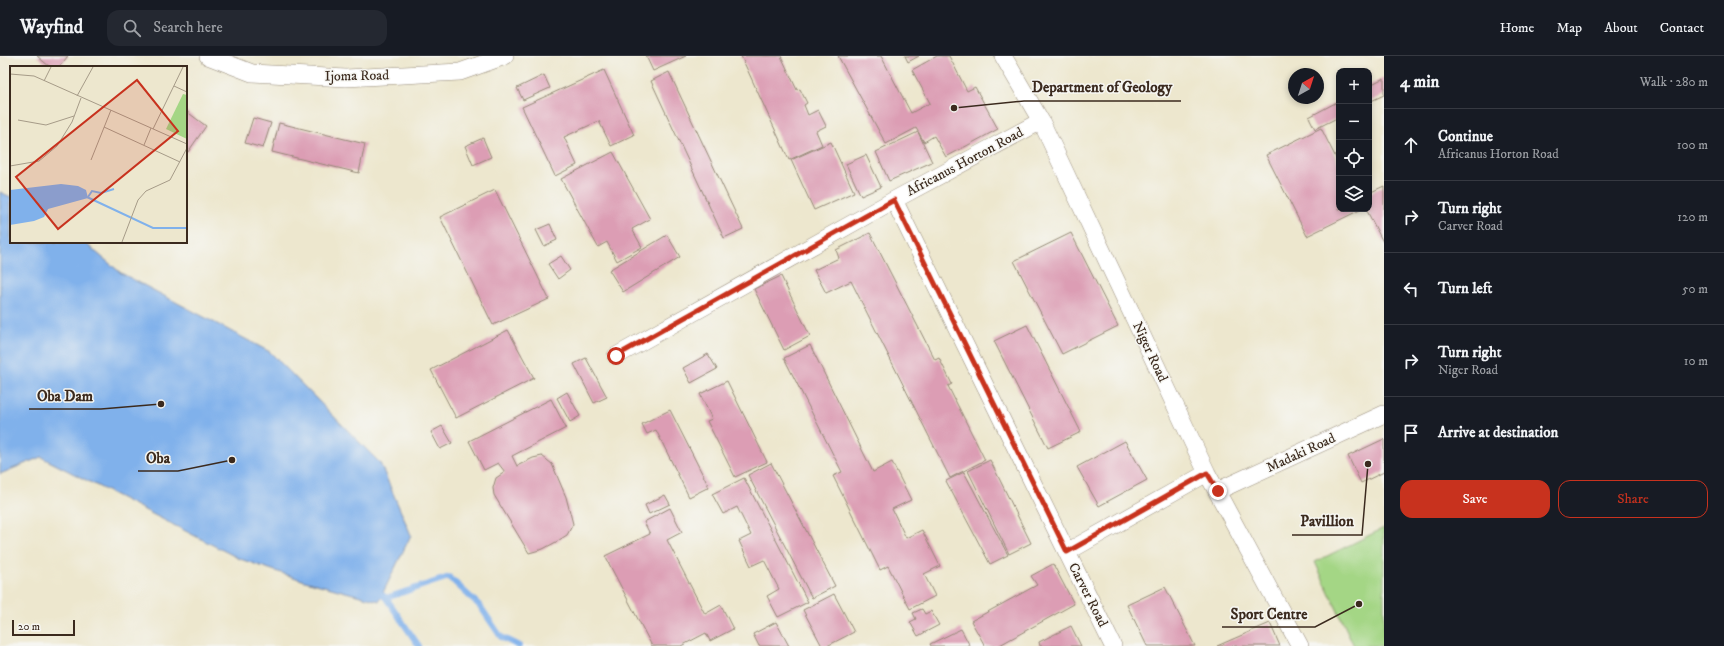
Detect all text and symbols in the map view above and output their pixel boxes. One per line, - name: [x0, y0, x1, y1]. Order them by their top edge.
- search box: [107, 10, 387, 46]
- text: Wayfind: [20, 16, 83, 39]
- icon: search: [121, 17, 143, 39]
- text: Search here: [153, 18, 223, 37]
- text: Home: [1500, 19, 1534, 37]
- text: Map: [1556, 19, 1582, 37]
- text: About: [1604, 19, 1638, 37]
- text: Contact: [1660, 19, 1704, 37]
- inset map: [10, 66, 187, 243]
- street label: Ijoma Road: [325, 66, 389, 86]
- north arrow: [1288, 68, 1324, 104]
- map controls: [1336, 68, 1372, 212]
- button: +: [1336, 68, 1372, 104]
- text: 4 min: [1400, 71, 1439, 93]
- callout: Department of Geology: [1024, 74, 1181, 101]
- text: Walk · 280 m: [1640, 74, 1708, 90]
- text: Department of Geology: [1032, 78, 1173, 97]
- button: −: [1336, 104, 1372, 140]
- street label: Africanus Horton Road: [903, 124, 1027, 200]
- text: Continue: [1438, 127, 1493, 146]
- icon: ahead: [1400, 134, 1422, 156]
- text: 100 m: [1677, 137, 1708, 153]
- button: locate: [1336, 140, 1372, 176]
- text: Africanus Horton Road: [1438, 146, 1559, 162]
- button: layers: [1336, 176, 1372, 212]
- text: Turn right: [1438, 199, 1501, 218]
- icon: right: [1400, 206, 1422, 228]
- text: 120 m: [1677, 209, 1708, 225]
- text: Carver Road: [1438, 218, 1503, 234]
- icon: left: [1400, 278, 1422, 300]
- text: Turn left: [1438, 279, 1492, 298]
- text: 50 m: [1682, 281, 1708, 297]
- street label: Niger Road: [1128, 319, 1172, 385]
- text: Turn right: [1438, 343, 1501, 362]
- route start: [607, 347, 625, 365]
- icon: right: [1400, 350, 1422, 372]
- text: 10 m: [1684, 353, 1708, 369]
- text: Niger Road: [1438, 362, 1498, 378]
- callout: Oba Dam: [29, 382, 101, 409]
- text: Oba Dam: [37, 387, 94, 406]
- icon: arrive: [1400, 422, 1422, 444]
- text: Arrive at destination: [1438, 423, 1558, 442]
- street label: Madaki Road: [1264, 429, 1338, 477]
- callout: Oba: [138, 444, 178, 471]
- text: Oba: [146, 449, 171, 468]
- button: Save: [1400, 480, 1550, 518]
- button: Share: [1558, 480, 1708, 518]
- route end: [1209, 482, 1227, 500]
- callout: Pavillion: [1292, 508, 1362, 535]
- text: Pavillion: [1300, 512, 1354, 531]
- street label: Carver Road: [1064, 560, 1112, 630]
- callout: Sport Centre: [1222, 600, 1315, 627]
- text: Sport Centre: [1231, 605, 1308, 624]
- scale bar: [12, 618, 75, 637]
- text: 20 m: [18, 620, 40, 634]

